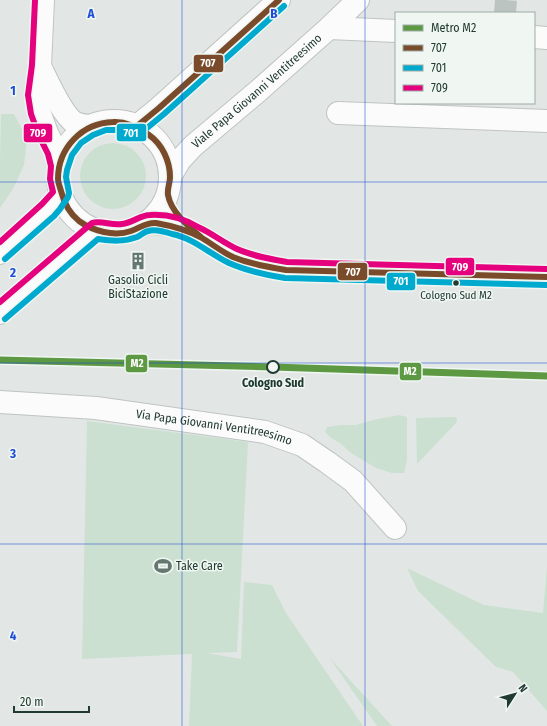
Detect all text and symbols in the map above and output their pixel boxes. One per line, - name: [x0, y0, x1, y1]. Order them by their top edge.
- text: A: [86, 6, 95, 21]
- text: B: [270, 6, 278, 21]
- legend: [395, 12, 535, 104]
- text: Metro M2: [431, 21, 476, 35]
- street label: Viale Papa Giovanni Ventitreesimo: [189, 31, 325, 151]
- text: 707: [431, 41, 447, 55]
- line badge: 707: [193, 54, 224, 73]
- text: 707: [200, 57, 216, 70]
- text: 701: [431, 61, 446, 75]
- text: 709: [431, 81, 448, 95]
- text: 1: [10, 83, 16, 98]
- line badge: 709: [23, 123, 53, 143]
- line badge: 701: [116, 123, 147, 142]
- text: 709: [30, 127, 46, 140]
- text: 701: [123, 127, 139, 140]
- building icon: Gasolio Cicli BiciStazione: [128, 251, 148, 271]
- line badge: 709: [445, 257, 475, 276]
- text: 709: [452, 261, 468, 274]
- line badge: 707: [337, 262, 368, 281]
- text: 2: [9, 265, 16, 280]
- text: 707: [345, 266, 361, 279]
- line badge: 701: [386, 272, 416, 291]
- place label: Gasolio Cicli BiciStazione: [108, 273, 168, 301]
- text: 701: [393, 275, 409, 288]
- marker: Cologno Sud M2: [451, 278, 461, 288]
- place label: Cologno Sud M2: [420, 289, 492, 302]
- line badge: M2: [125, 354, 148, 373]
- text: M2: [130, 357, 144, 370]
- marker: Cologno Sud: [266, 360, 280, 374]
- line badge: M2: [399, 362, 422, 381]
- text: M2: [403, 365, 417, 378]
- place label: Cologno Sud: [242, 376, 304, 390]
- street label: Via Papa Giovanni Ventitreesimo: [135, 407, 294, 448]
- text: 3: [9, 446, 16, 461]
- sports icon: Take Care: [153, 556, 173, 576]
- place label: Take Care: [176, 559, 223, 573]
- text: 4: [10, 628, 17, 643]
- north arrow: [495, 674, 535, 714]
- text: N: [515, 682, 530, 695]
- scale bar: [14, 688, 89, 714]
- text: 20 m: [20, 695, 44, 709]

